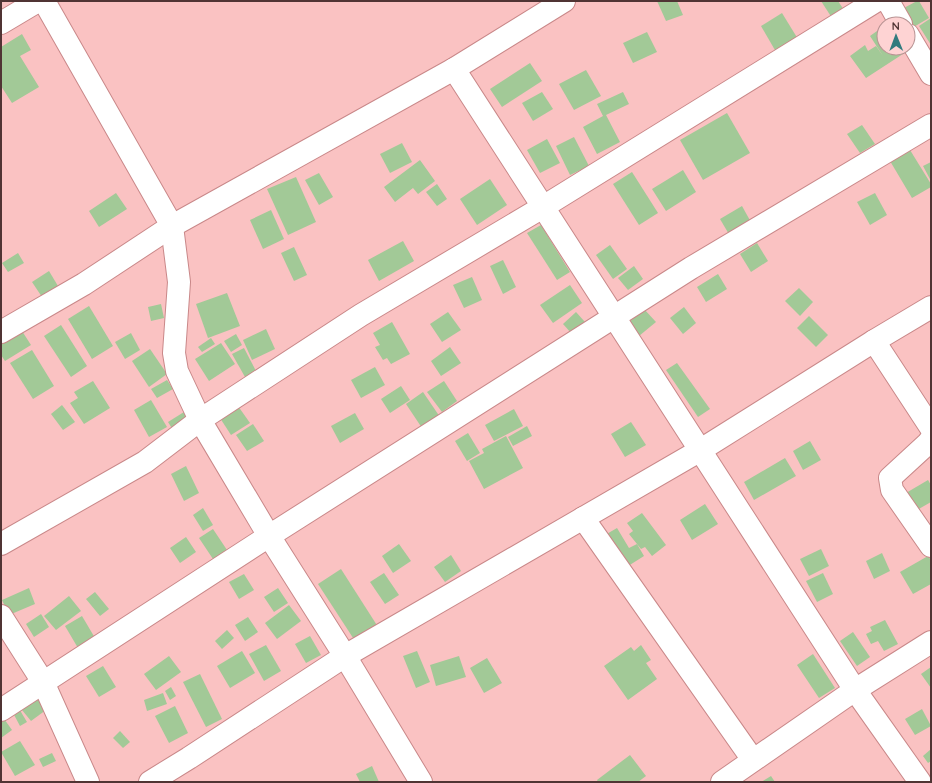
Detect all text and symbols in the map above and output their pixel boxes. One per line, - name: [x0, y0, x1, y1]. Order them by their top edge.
- north arrow: [876, 16, 916, 56]
- text: N: [892, 19, 900, 33]

